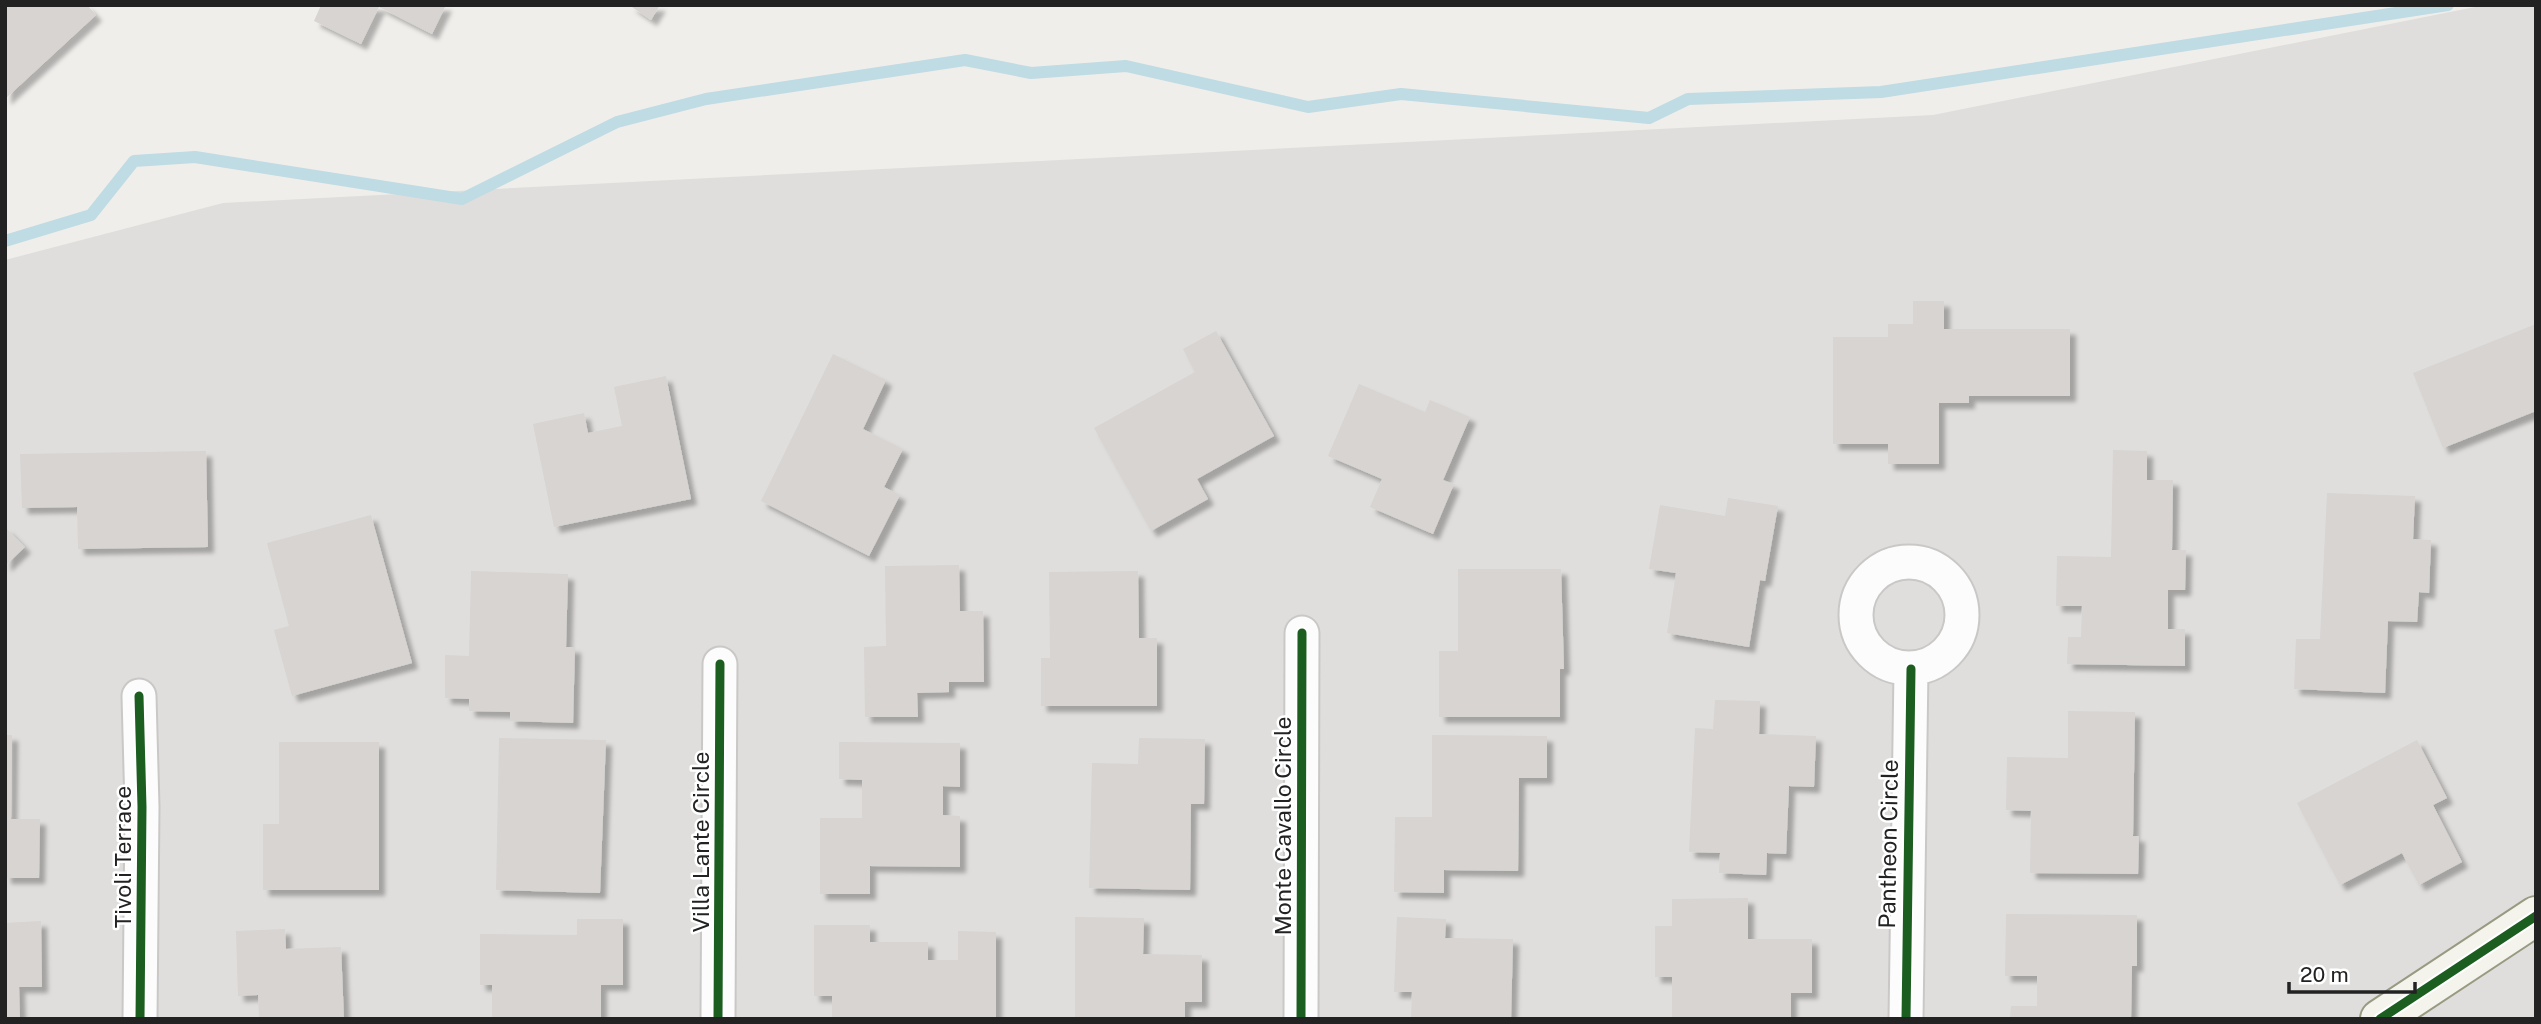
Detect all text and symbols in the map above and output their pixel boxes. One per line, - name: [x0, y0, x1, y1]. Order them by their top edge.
- street label: Monte Cavallo Circle: [1269, 717, 1296, 935]
- street label: Villa Lante Circle: [687, 752, 714, 932]
- street label: Pantheon Circle: [1873, 759, 1903, 929]
- street label: Tivoli Terrace: [109, 786, 136, 928]
- scale bar: [2289, 950, 2415, 994]
- text: 20 m: [2300, 962, 2349, 987]

